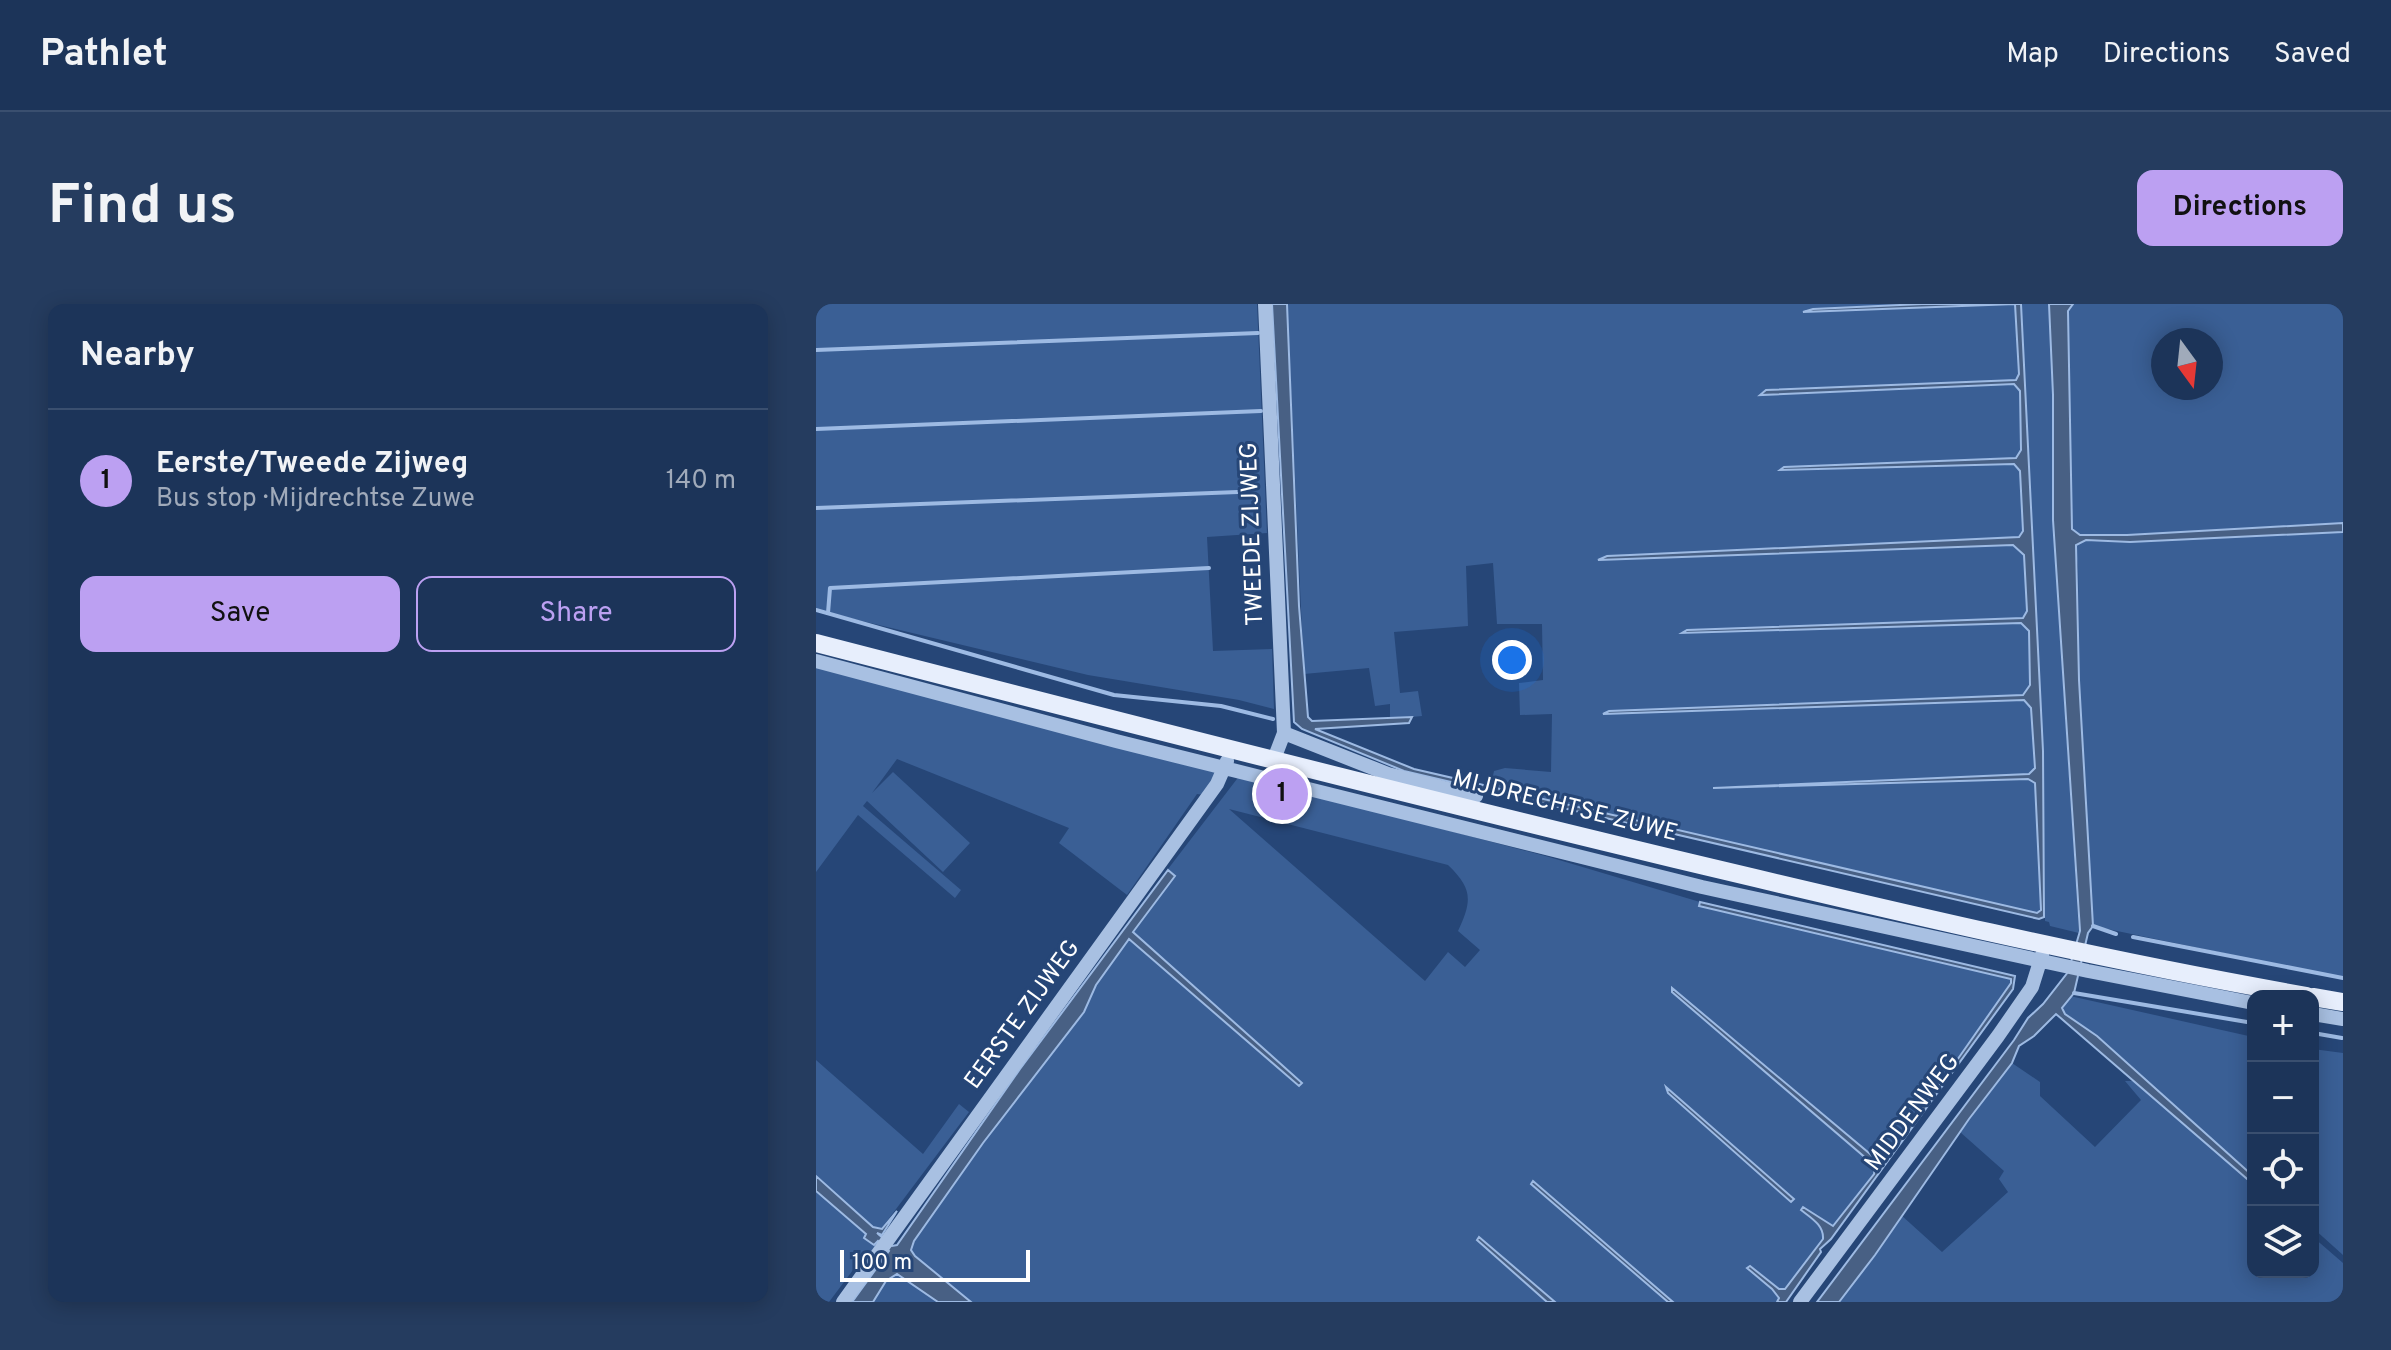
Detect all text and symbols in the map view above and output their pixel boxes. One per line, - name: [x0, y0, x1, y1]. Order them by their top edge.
- text: Pathlet: [40, 31, 168, 80]
- text: Map: [2006, 37, 2059, 73]
- text: Directions: [2103, 37, 2230, 73]
- text: Saved: [2274, 37, 2351, 73]
- button: Directions: [2137, 170, 2343, 246]
- text: Find us: [48, 173, 237, 243]
- north arrow: [2151, 328, 2223, 400]
- text: Nearby: [80, 335, 195, 378]
- street label: TWEEDE ZIJWEG: [1235, 442, 1271, 626]
- text: Eerste/Tweede Zijweg: [156, 446, 468, 483]
- text: 1: [101, 465, 111, 498]
- text: 140 m: [666, 465, 736, 498]
- text: Bus stop · Mijdrechtse Zuwe: [156, 483, 475, 516]
- button: Save: [80, 576, 400, 652]
- button: Share: [416, 576, 736, 652]
- your location: [1492, 640, 1532, 680]
- pin: 1: [1256, 764, 1308, 824]
- street label: MIJDRECHTSE ZUWE: [1449, 764, 1681, 850]
- street label: EERSTE ZIJWEG: [959, 935, 1087, 1095]
- map controls: [2247, 990, 2319, 1278]
- button: +: [2247, 990, 2319, 1062]
- street label: MIDDENWEG: [1859, 1048, 1967, 1178]
- button: −: [2247, 1062, 2319, 1134]
- button: locate: [2247, 1134, 2319, 1206]
- button: layers: [2247, 1206, 2319, 1278]
- scale bar: [840, 1246, 1030, 1282]
- text: 100 m: [852, 1250, 912, 1277]

